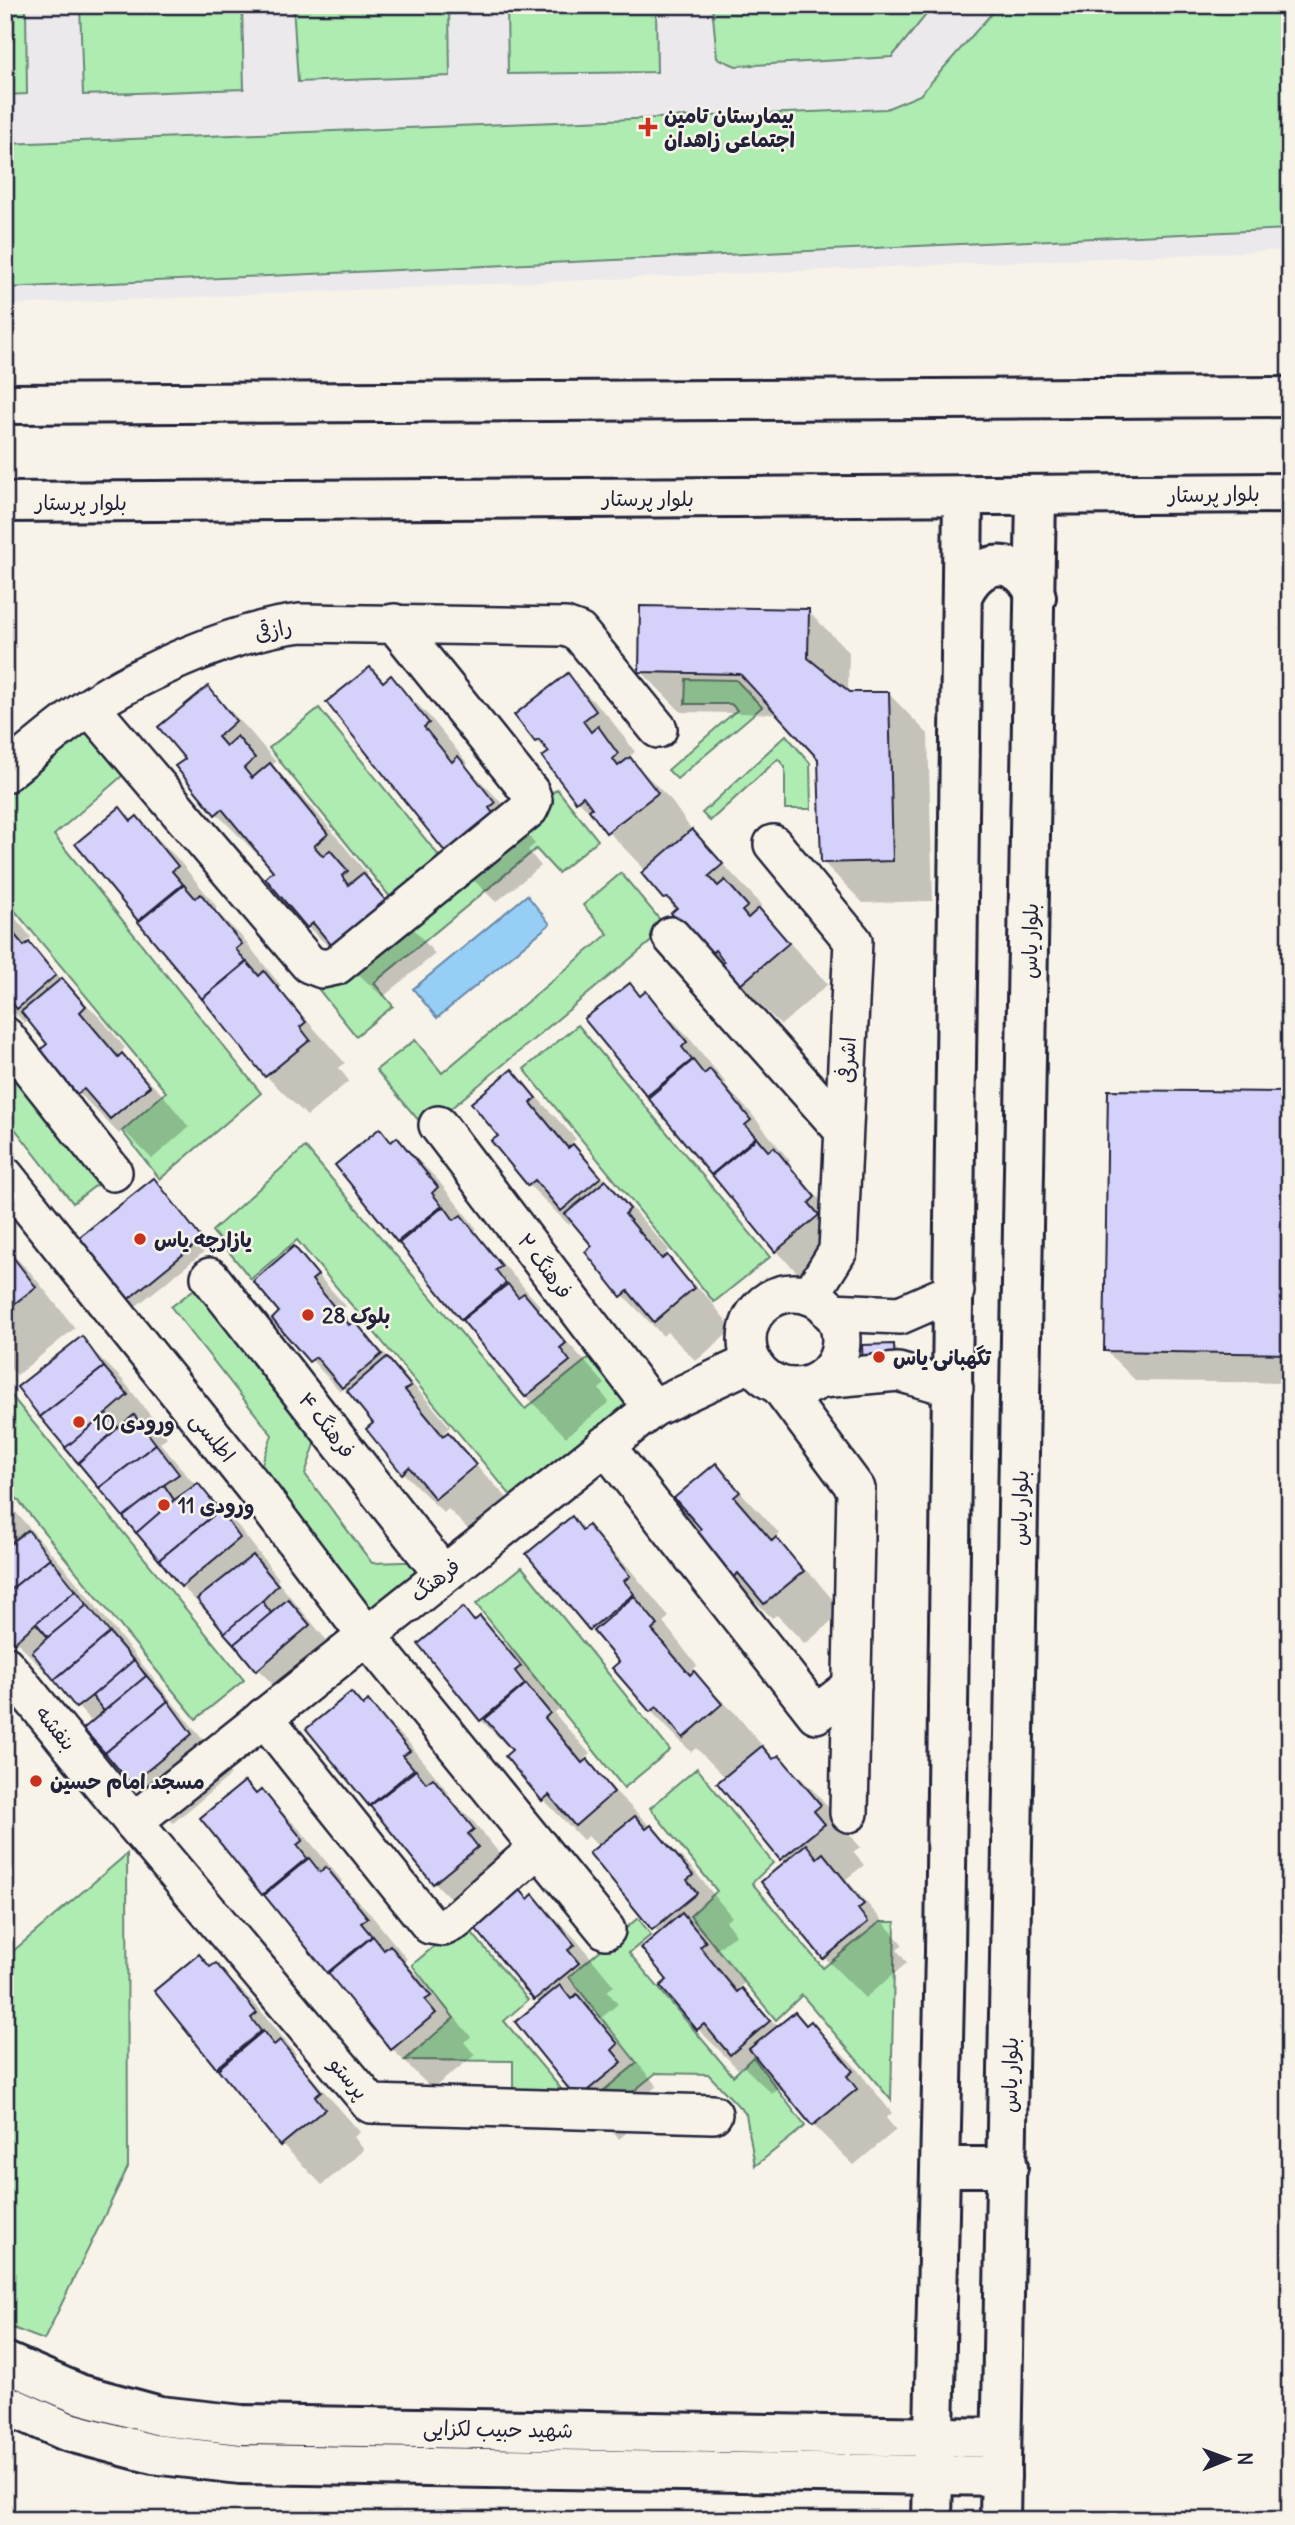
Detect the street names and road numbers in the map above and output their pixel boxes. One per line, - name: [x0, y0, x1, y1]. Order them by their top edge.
- street label: بلوار پرستار: [1166, 480, 1260, 508]
- street label: بلوار پرستار: [600, 485, 694, 512]
- street label: بلوار پرستار: [33, 489, 127, 516]
- street label: رازقی: [252, 613, 294, 647]
- street label: بلوار یاس: [1016, 903, 1044, 979]
- street label: اشرفی: [832, 1036, 862, 1084]
- street label: فرهنگ ۲: [512, 1228, 578, 1304]
- street label: فرهنگ ۴: [293, 1387, 361, 1463]
- street label: اطلسی: [184, 1406, 241, 1468]
- street label: بلوار یاس: [1006, 1470, 1034, 1546]
- street label: فرهنگ: [405, 1552, 465, 1608]
- street label: بنفشه: [30, 1700, 82, 1756]
- street label: بلوار یاس: [996, 2037, 1024, 2113]
- street label: پرستو: [323, 2050, 374, 2105]
- street label: شهید حبیب لکزایی: [423, 2414, 573, 2445]

